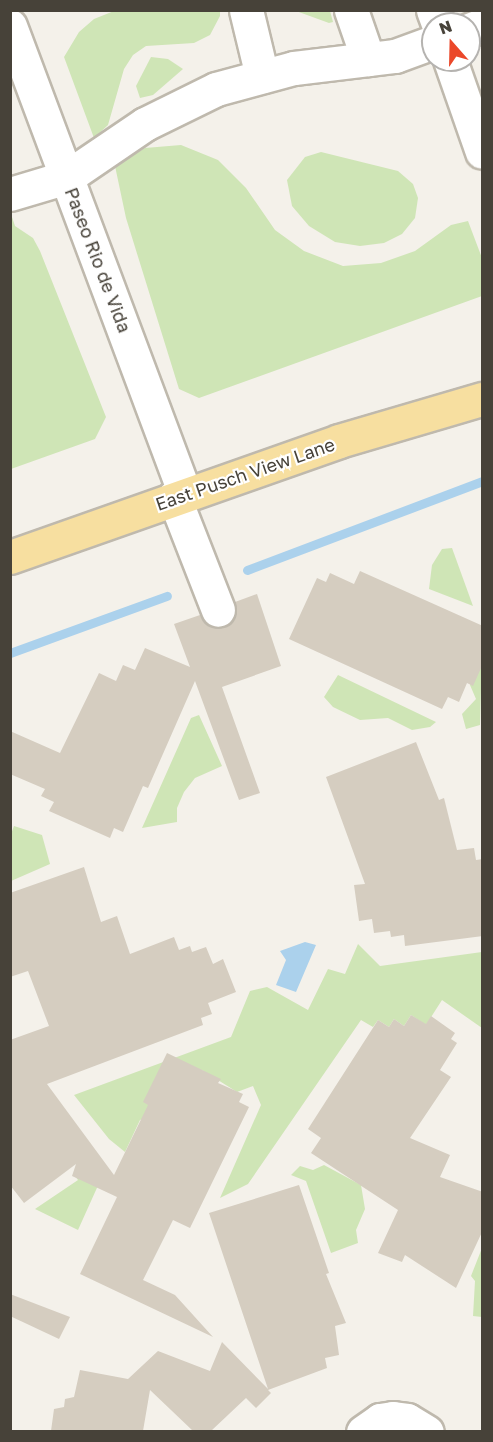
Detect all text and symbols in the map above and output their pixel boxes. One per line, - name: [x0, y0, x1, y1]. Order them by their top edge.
- north arrow: [421, 12, 481, 72]
- text: N: [436, 15, 455, 38]
- street label: Paseo Rio de Vida: [60, 184, 136, 336]
- street label: East Pusch View Lane: [153, 433, 337, 515]

